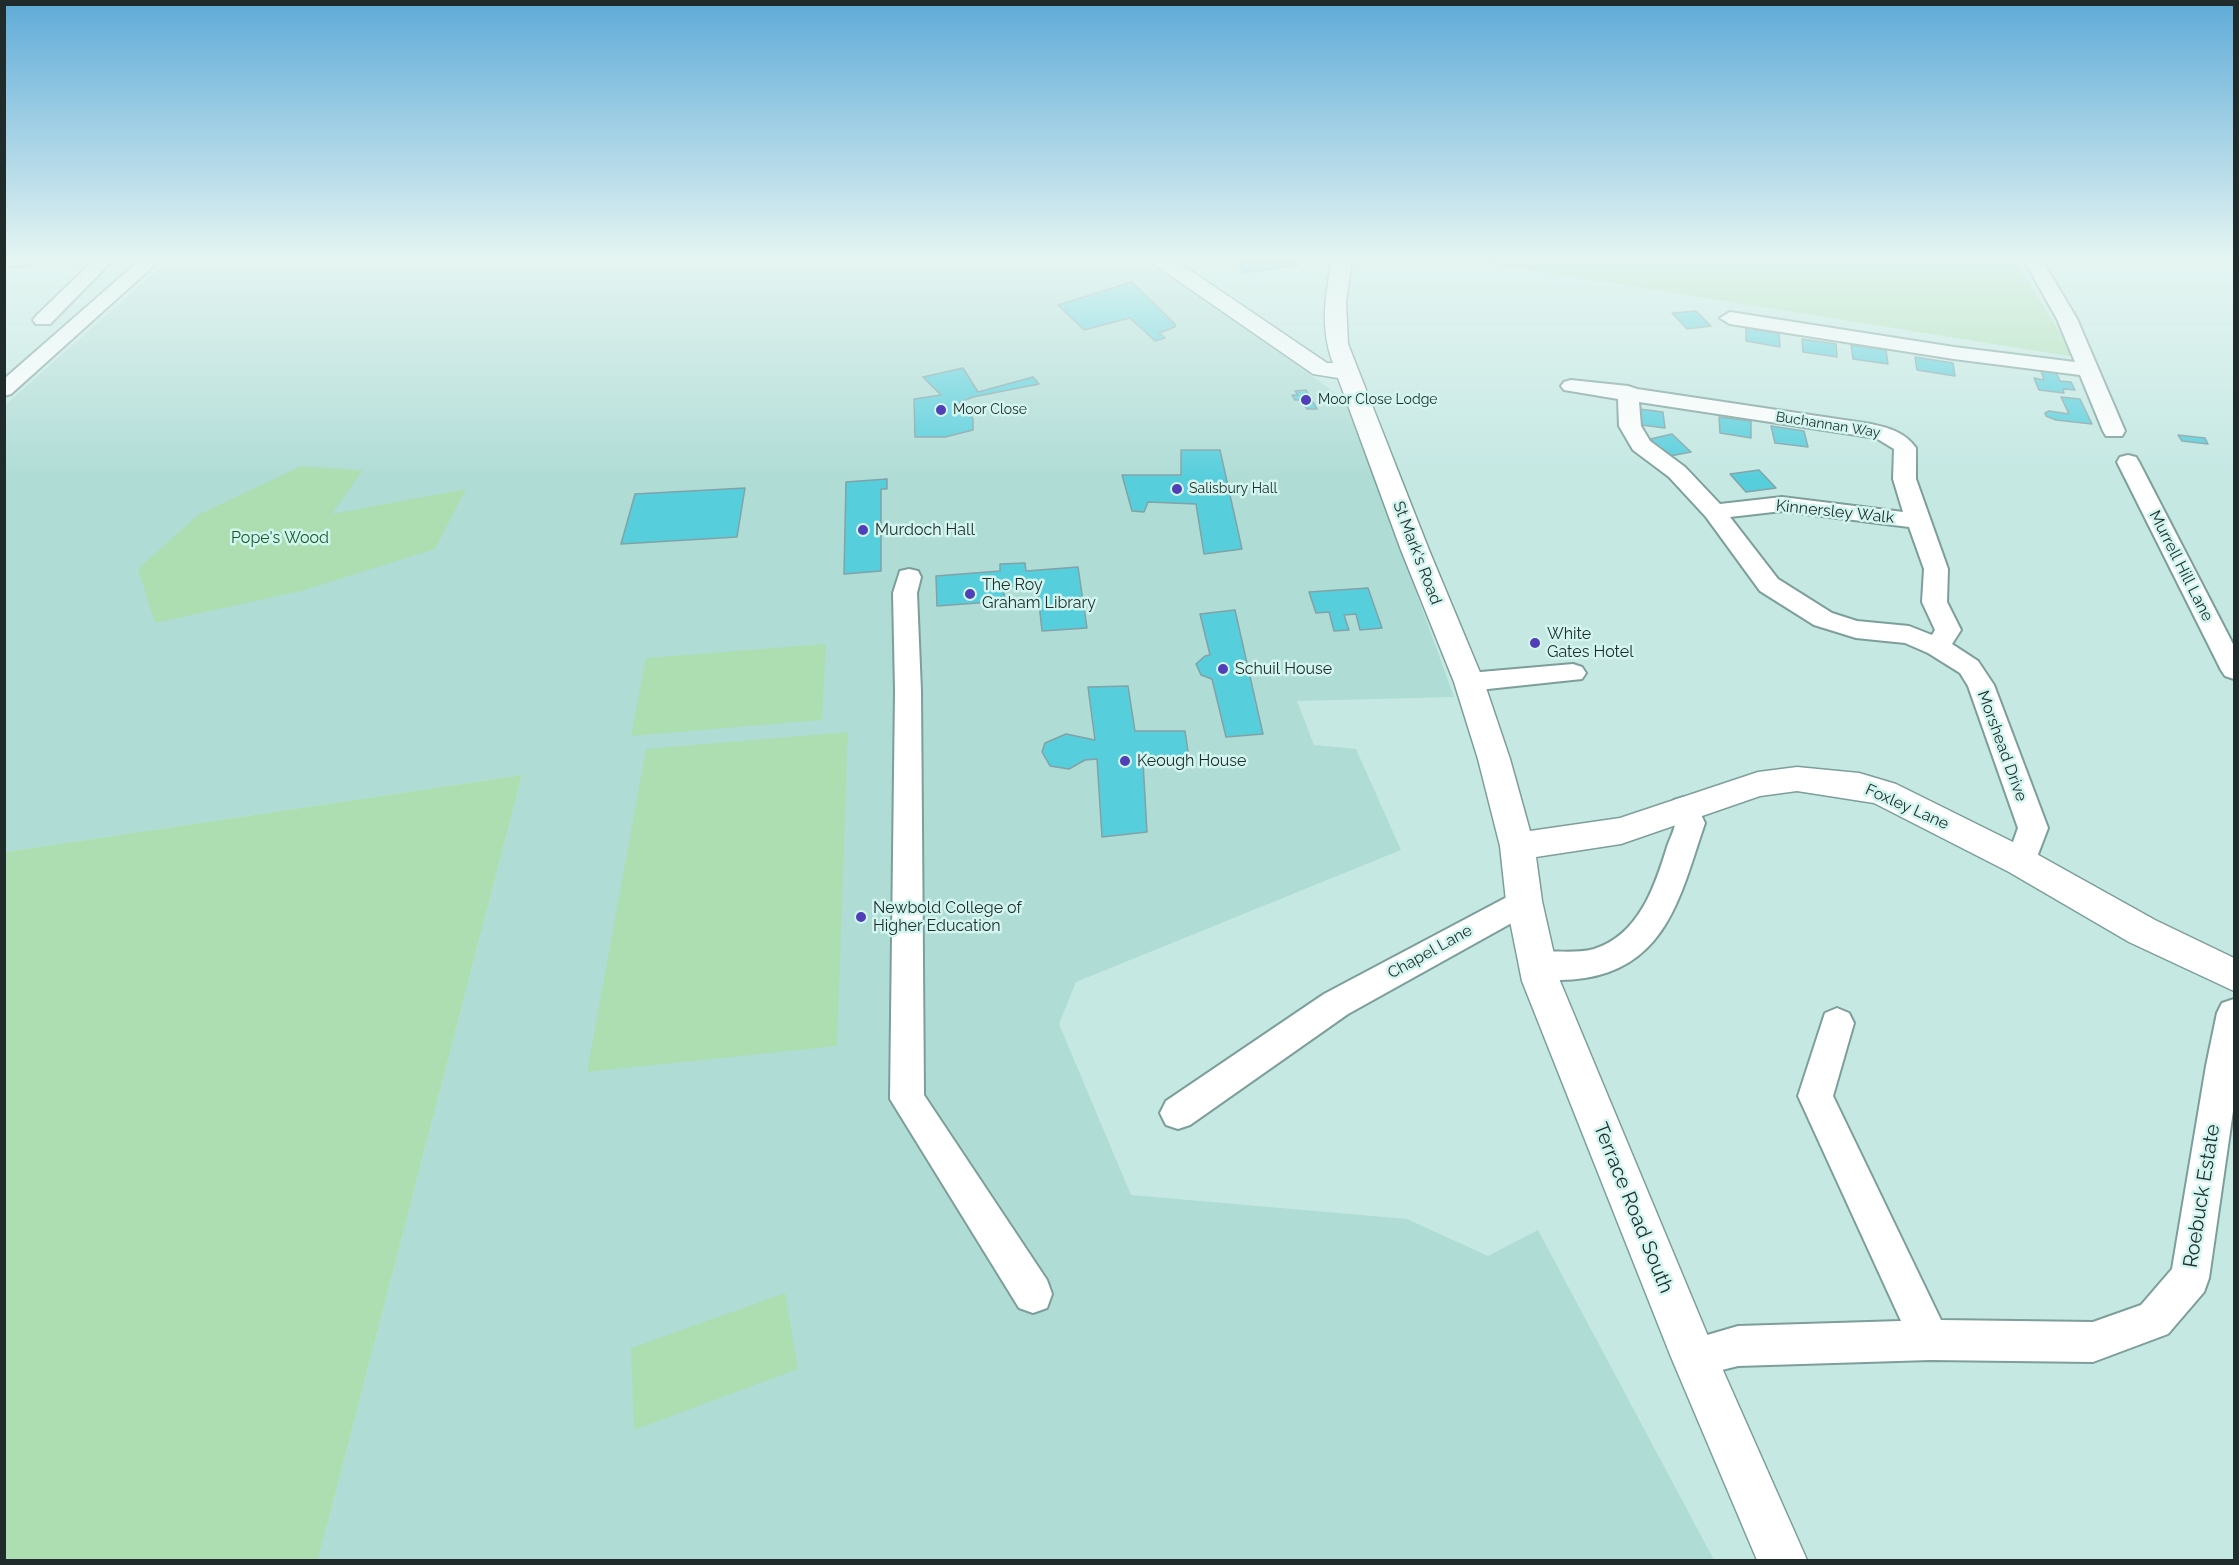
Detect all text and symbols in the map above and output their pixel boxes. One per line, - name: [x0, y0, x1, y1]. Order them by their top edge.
- place label: Moor Close Lodge: [1318, 392, 1438, 408]
- marker: Moor Close Lodge: [1299, 393, 1313, 407]
- place label: Moor Close: [953, 402, 1027, 418]
- marker: Moor Close: [934, 403, 948, 417]
- street label: Buchannan Way: [1774, 408, 1882, 442]
- place label: Salisbury Hall: [1189, 481, 1277, 497]
- marker: Salisbury Hall: [1170, 482, 1184, 496]
- street label: Kinnersley Walk: [1775, 496, 1895, 528]
- street label: St Mark's Road: [1389, 499, 1445, 607]
- street label: Murrell Hill Lane: [2145, 507, 2217, 625]
- place label: Murdoch Hall: [875, 520, 975, 540]
- marker: Murdoch Hall: [856, 523, 870, 537]
- park label: Pope's Wood: [231, 528, 329, 548]
- place label: The Roy Graham Library: [982, 575, 1096, 613]
- marker: The Roy Graham Library: [963, 587, 977, 601]
- place label: White Gates Hotel: [1547, 624, 1634, 662]
- marker: White Gates Hotel: [1528, 636, 1542, 650]
- place label: Schuil House: [1235, 659, 1332, 679]
- marker: Schuil House: [1216, 662, 1230, 676]
- street label: Morshead Drive: [1973, 688, 2031, 804]
- place label: Keough House: [1137, 751, 1246, 771]
- marker: Keough House: [1118, 754, 1132, 768]
- street label: Foxley Lane: [1862, 780, 1952, 834]
- place label: Newbold College of Higher Education: [873, 898, 1022, 936]
- marker: Newbold College of Higher Education: [854, 910, 868, 924]
- street label: Chapel Lane: [1384, 921, 1476, 983]
- street label: Terrace Road South: [1588, 1119, 1678, 1297]
- street label: Roebuck Estate: [2179, 1123, 2225, 1269]

